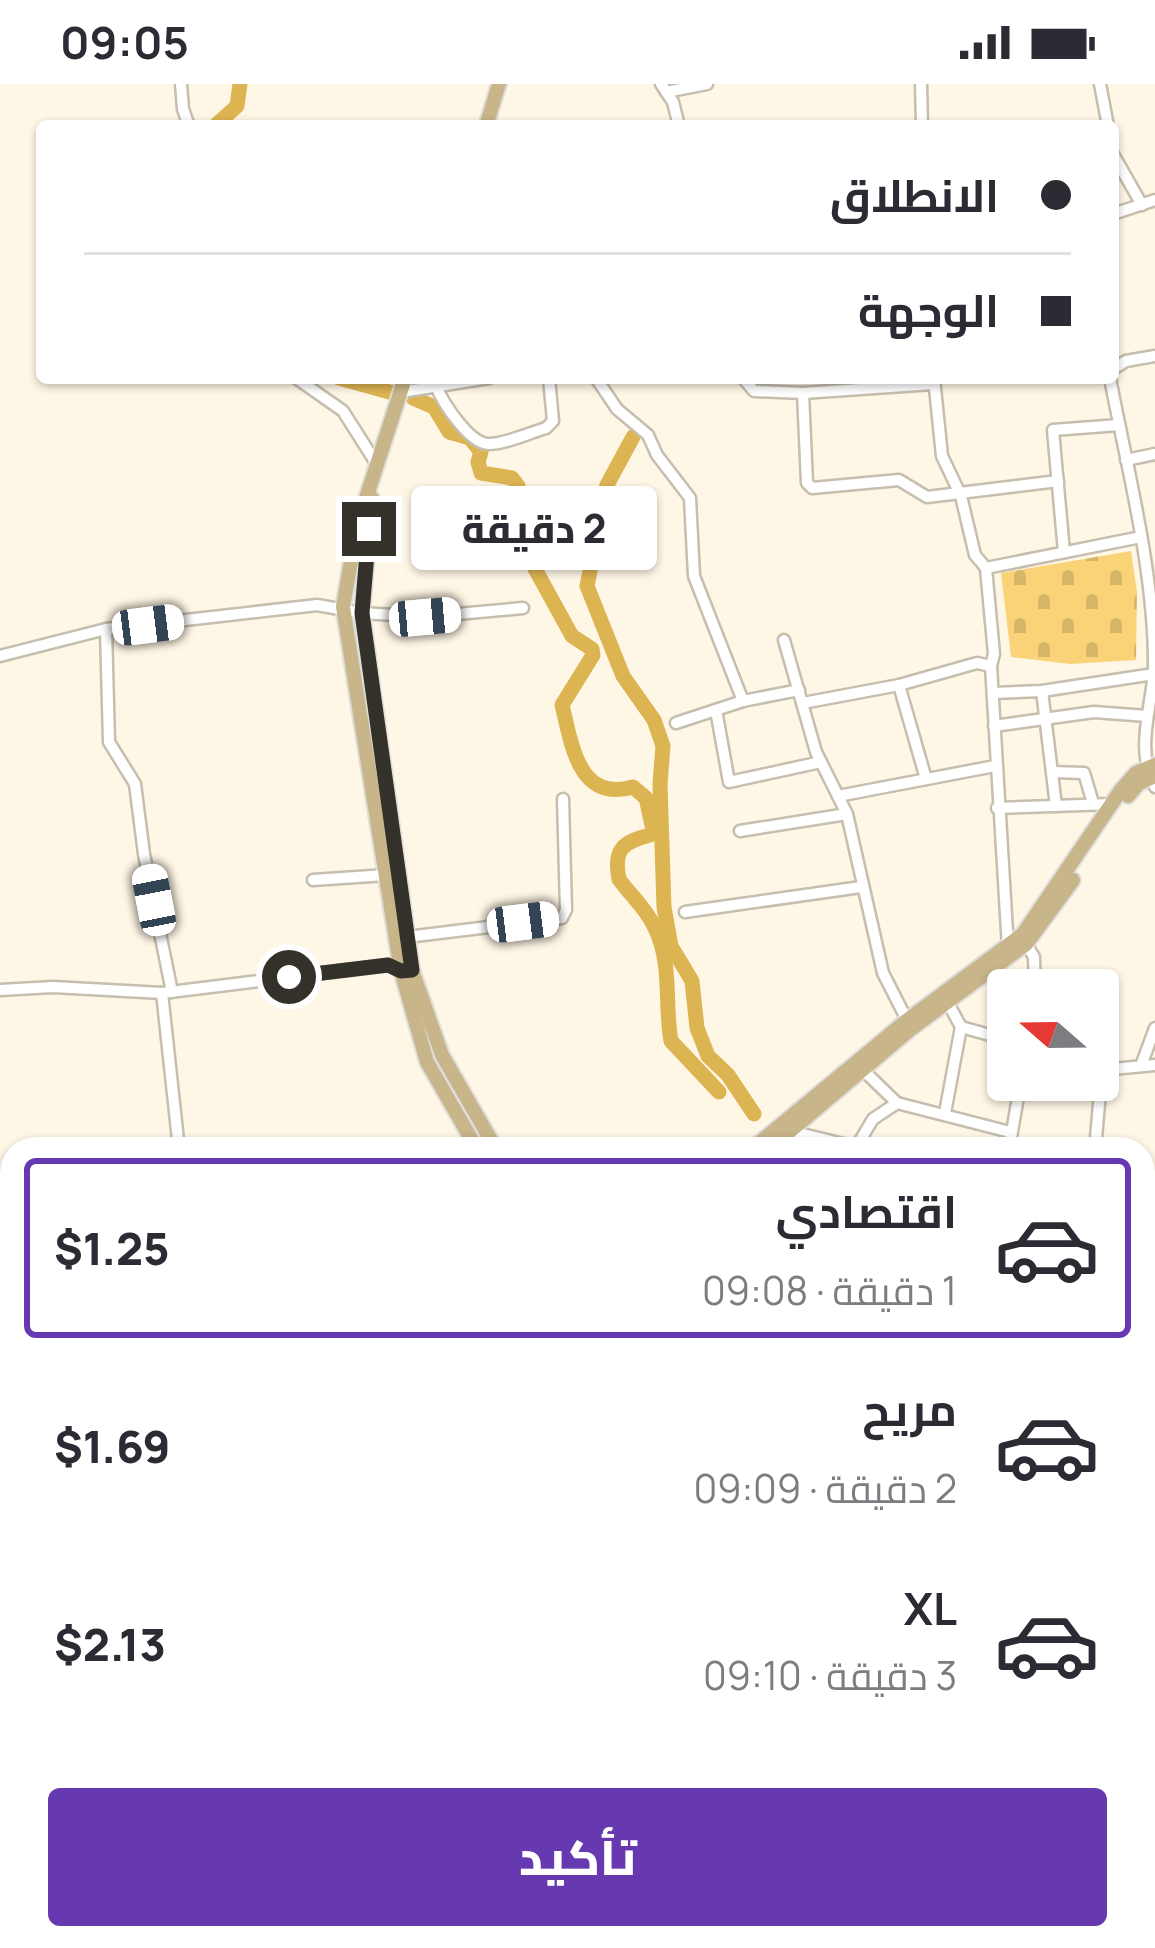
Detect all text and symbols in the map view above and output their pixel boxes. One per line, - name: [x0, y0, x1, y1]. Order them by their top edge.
- text: 09:05: [60, 11, 189, 73]
- text: الانطلاق: [830, 164, 999, 226]
- text: الوجهة: [858, 279, 999, 341]
- callout: 2 دقيقة: [411, 487, 657, 571]
- text: 2 دقيقة: [462, 501, 606, 555]
- route end: [342, 502, 396, 556]
- car: [388, 596, 462, 638]
- car: [110, 603, 186, 647]
- car: [129, 861, 179, 939]
- car: [485, 900, 561, 944]
- route start: [262, 950, 316, 1004]
- north arrow: [987, 969, 1119, 1101]
- map controls: [987, 969, 1119, 1101]
- text: اقتصادي: [776, 1180, 957, 1242]
- icon: car: [993, 1194, 1101, 1302]
- text: $1.25: [54, 1217, 170, 1279]
- text: 1 دقيقة · 09:08: [702, 1263, 957, 1317]
- text: مريح: [862, 1378, 957, 1440]
- icon: car: [993, 1392, 1101, 1500]
- text: $1.69: [54, 1415, 171, 1477]
- text: 2 دقيقة · 09:09: [693, 1461, 957, 1515]
- text: XL: [903, 1577, 957, 1639]
- icon: car: [993, 1590, 1101, 1698]
- text: $2.13: [54, 1613, 166, 1675]
- text: 3 دقيقة · 09:10: [703, 1648, 957, 1702]
- button: تأكيد: [48, 1788, 1107, 1926]

